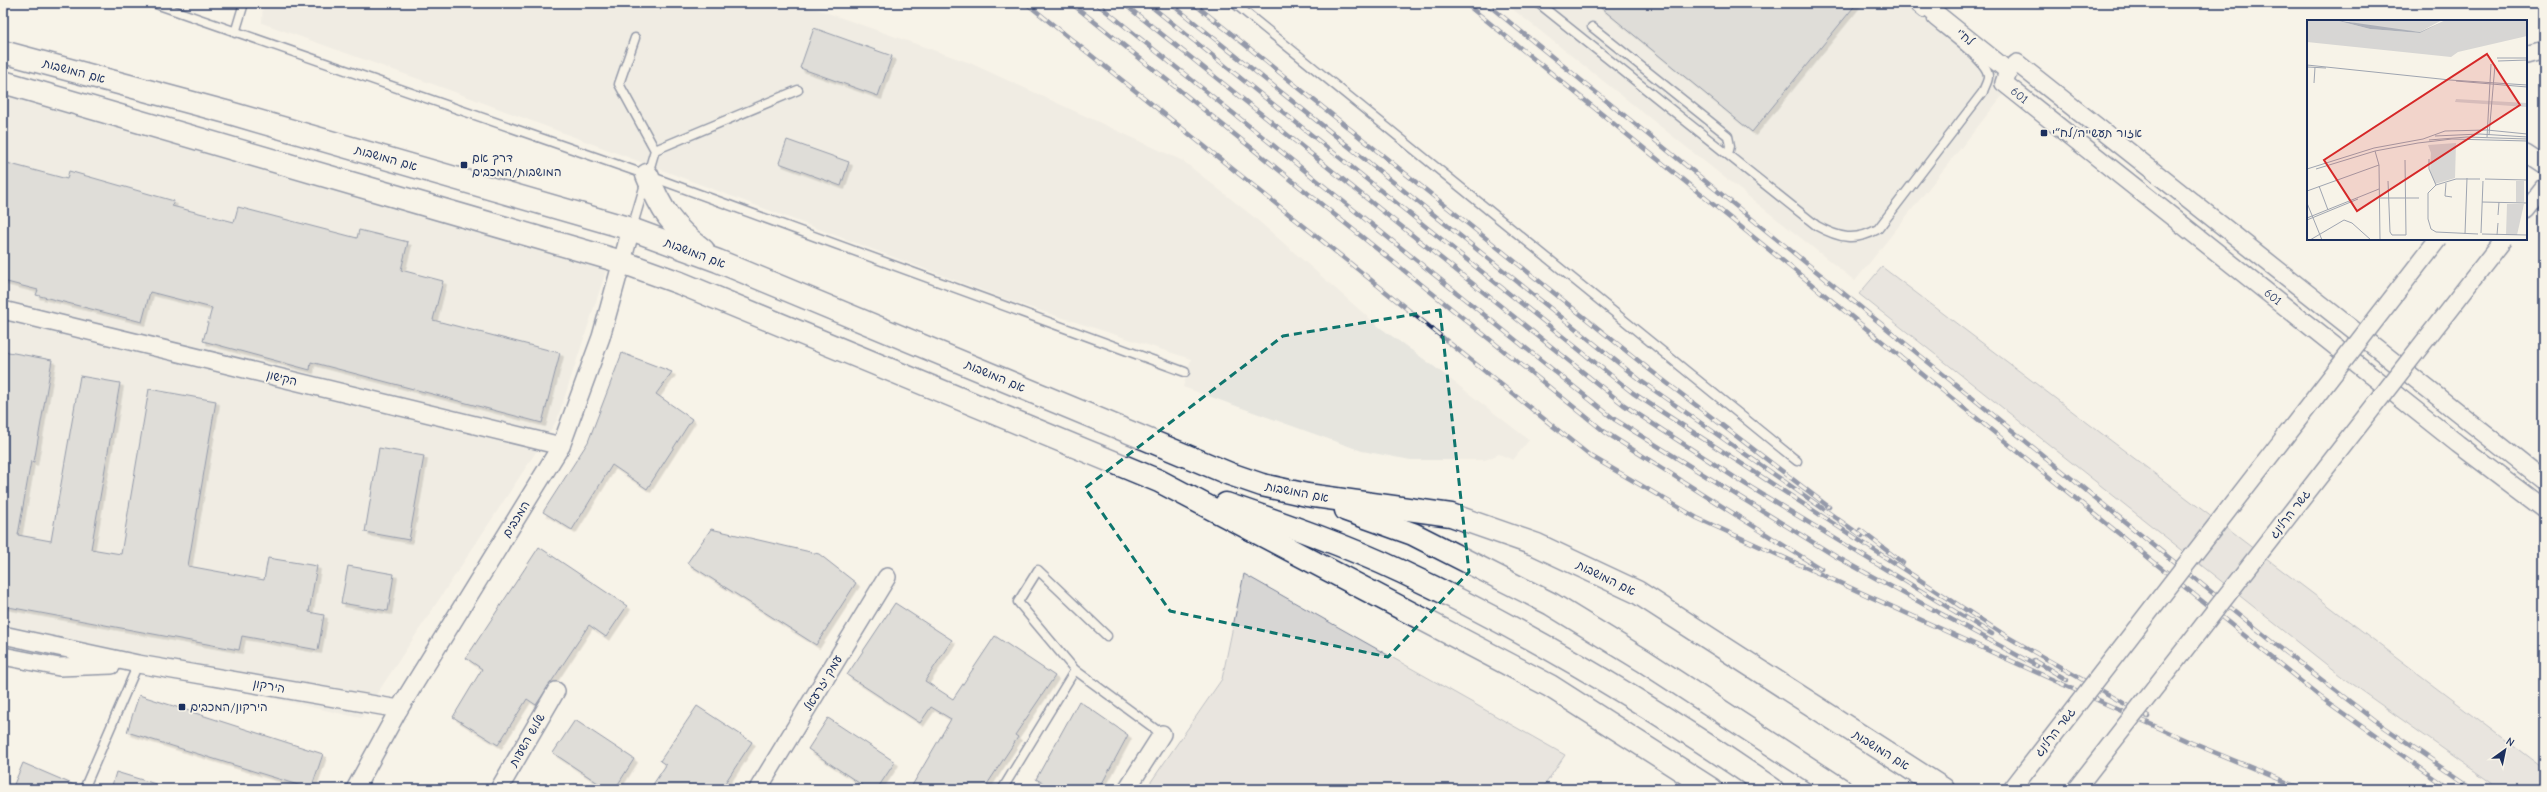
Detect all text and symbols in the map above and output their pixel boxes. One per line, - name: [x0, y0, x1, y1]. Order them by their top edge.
- inset map: [2307, 20, 2527, 240]
- street label: לח"י: [1953, 26, 1978, 49]
- street label: אם המושבות: [40, 56, 107, 86]
- street label: 601: [2008, 84, 2031, 107]
- place label: אזור תעשייה/לח״י: [2052, 126, 2142, 140]
- marker: אזור תעשייה/לח״י: [2039, 128, 2049, 138]
- street label: אם המושבות: [352, 142, 419, 174]
- place label: דרך אם המושבות/המכבים: [472, 151, 562, 179]
- marker: דרך אם המושבות/המכבים: [459, 160, 469, 170]
- street label: אם המושבות: [662, 235, 727, 271]
- street label: 601: [2261, 286, 2285, 308]
- street label: אם המושבות: [962, 357, 1027, 395]
- street label: הקישון: [265, 367, 299, 390]
- street label: אם המושבות: [1263, 479, 1330, 505]
- street label: גשר הרלינג: [2267, 486, 2314, 541]
- street label: המכבים: [499, 498, 533, 540]
- street label: אם המושבות: [1573, 557, 1638, 598]
- street label: עמק יזרעאל: [801, 652, 845, 713]
- street label: הירקון: [252, 676, 286, 696]
- place label: הירקון/המכבים: [190, 700, 268, 714]
- marker: הירקון/המכבים: [177, 702, 187, 712]
- street label: גשר הרלינג: [2032, 704, 2079, 759]
- street label: שלוש השעות: [506, 711, 548, 770]
- street label: אם המושבות: [1849, 727, 1912, 773]
- north arrow: [2485, 730, 2525, 770]
- text: N: [2504, 735, 2517, 749]

